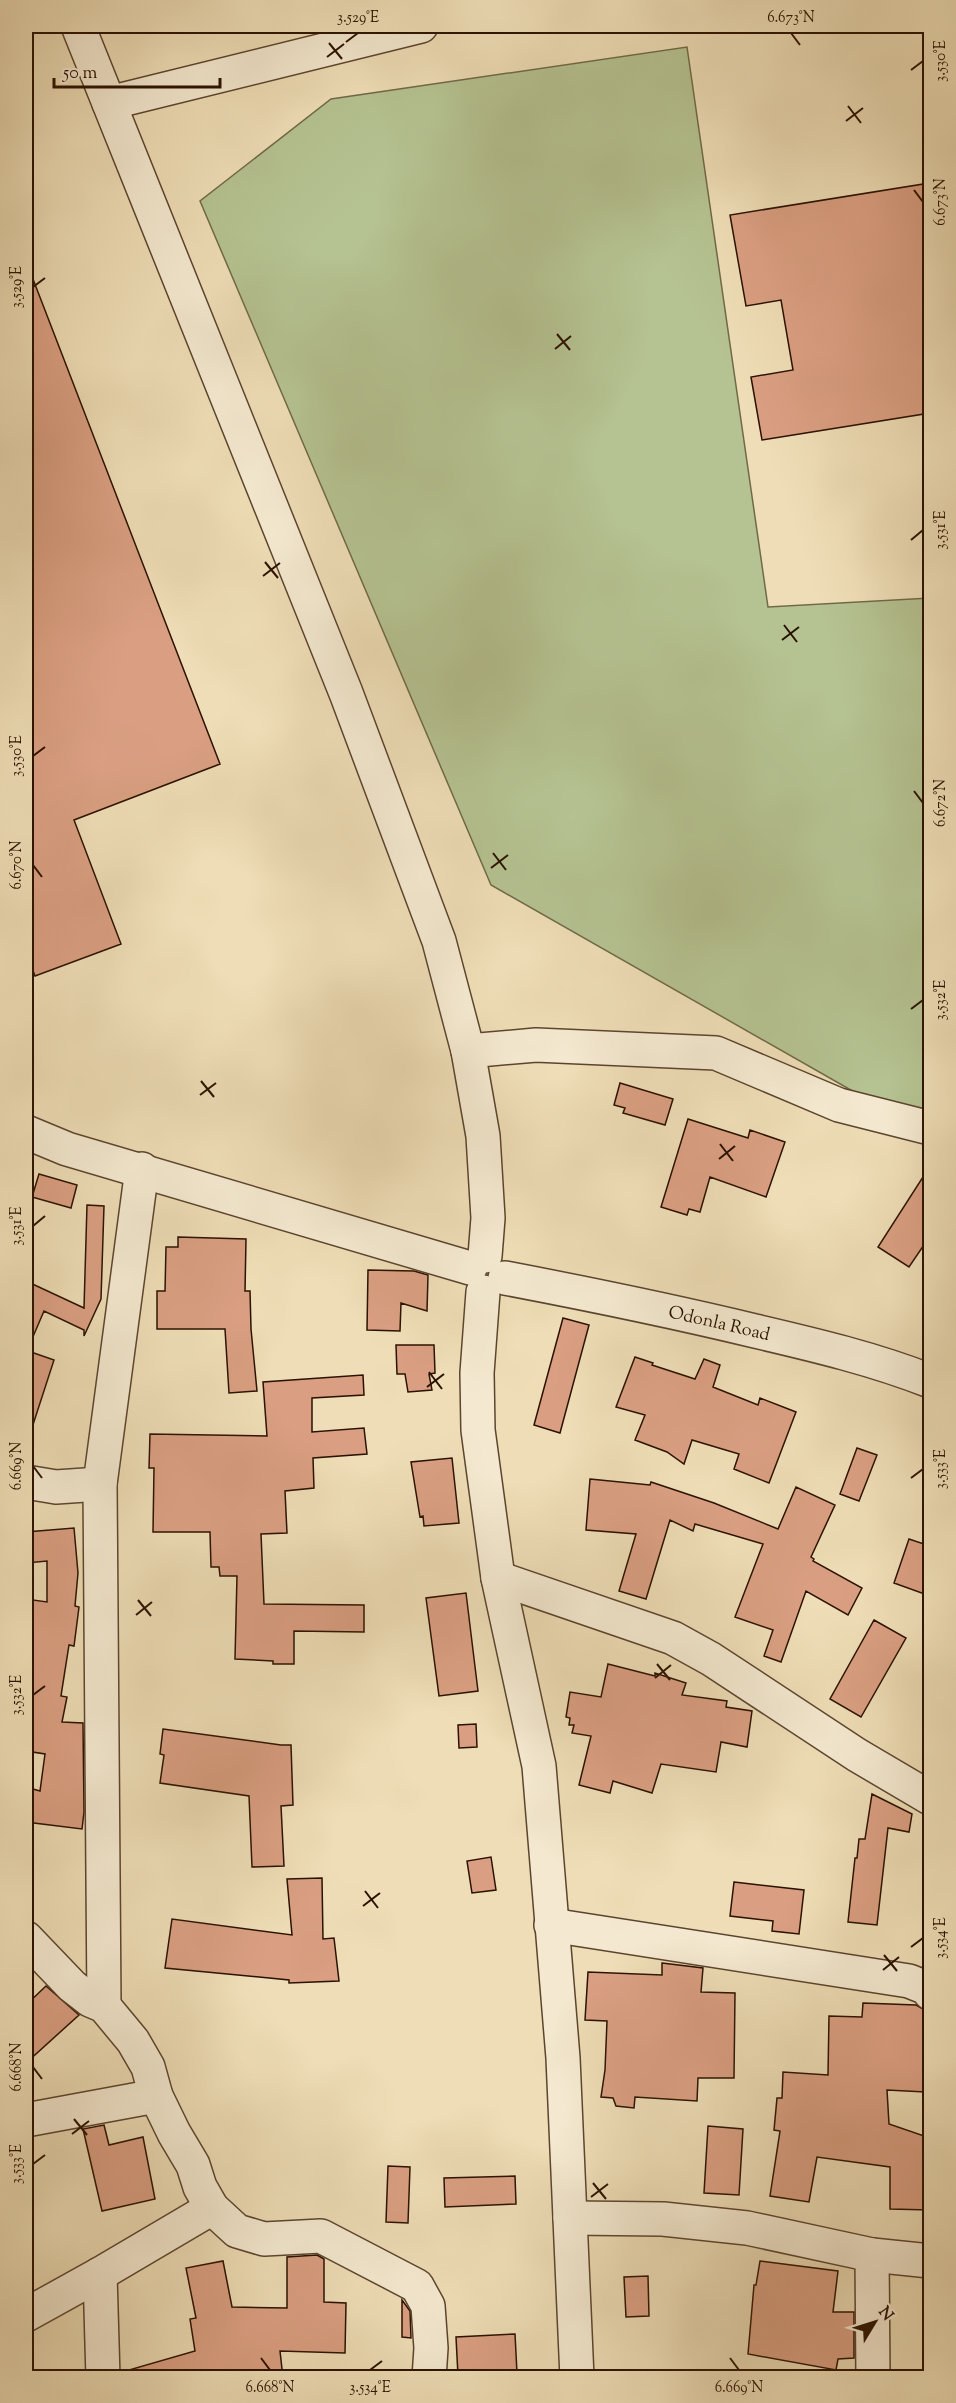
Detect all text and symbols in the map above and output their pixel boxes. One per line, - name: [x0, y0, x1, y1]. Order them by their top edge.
- text: 3.529°E: [337, 8, 379, 29]
- text: 6.673°N: [767, 8, 815, 29]
- text: 3.530°E: [931, 40, 952, 82]
- scale bar: [54, 51, 220, 89]
- text: 50 m: [62, 61, 98, 87]
- text: 6.673°N: [931, 178, 952, 226]
- text: 3.529°E: [7, 266, 28, 308]
- text: 3.531°E: [931, 510, 952, 550]
- text: 3.530°E: [7, 735, 28, 777]
- text: 6.672°N: [931, 779, 952, 827]
- text: 6.670°N: [7, 841, 28, 889]
- text: 3.532°E: [931, 980, 952, 1020]
- text: 3.531°E: [7, 1206, 28, 1246]
- street label: Odonla Road: [666, 1301, 772, 1349]
- text: 6.669°N: [7, 1442, 28, 1490]
- text: 3.533°E: [931, 1449, 952, 1489]
- text: 3.532°E: [7, 1675, 28, 1715]
- text: 3.534°E: [931, 1917, 952, 1959]
- text: 6.668°N: [7, 2043, 28, 2091]
- text: 3.533°E: [7, 2144, 28, 2184]
- north arrow: [845, 2292, 905, 2352]
- text: N: [872, 2302, 898, 2327]
- text: 6.668°N: [246, 2378, 294, 2399]
- text: 3.534°E: [349, 2378, 391, 2399]
- text: 6.669°N: [715, 2378, 763, 2399]

